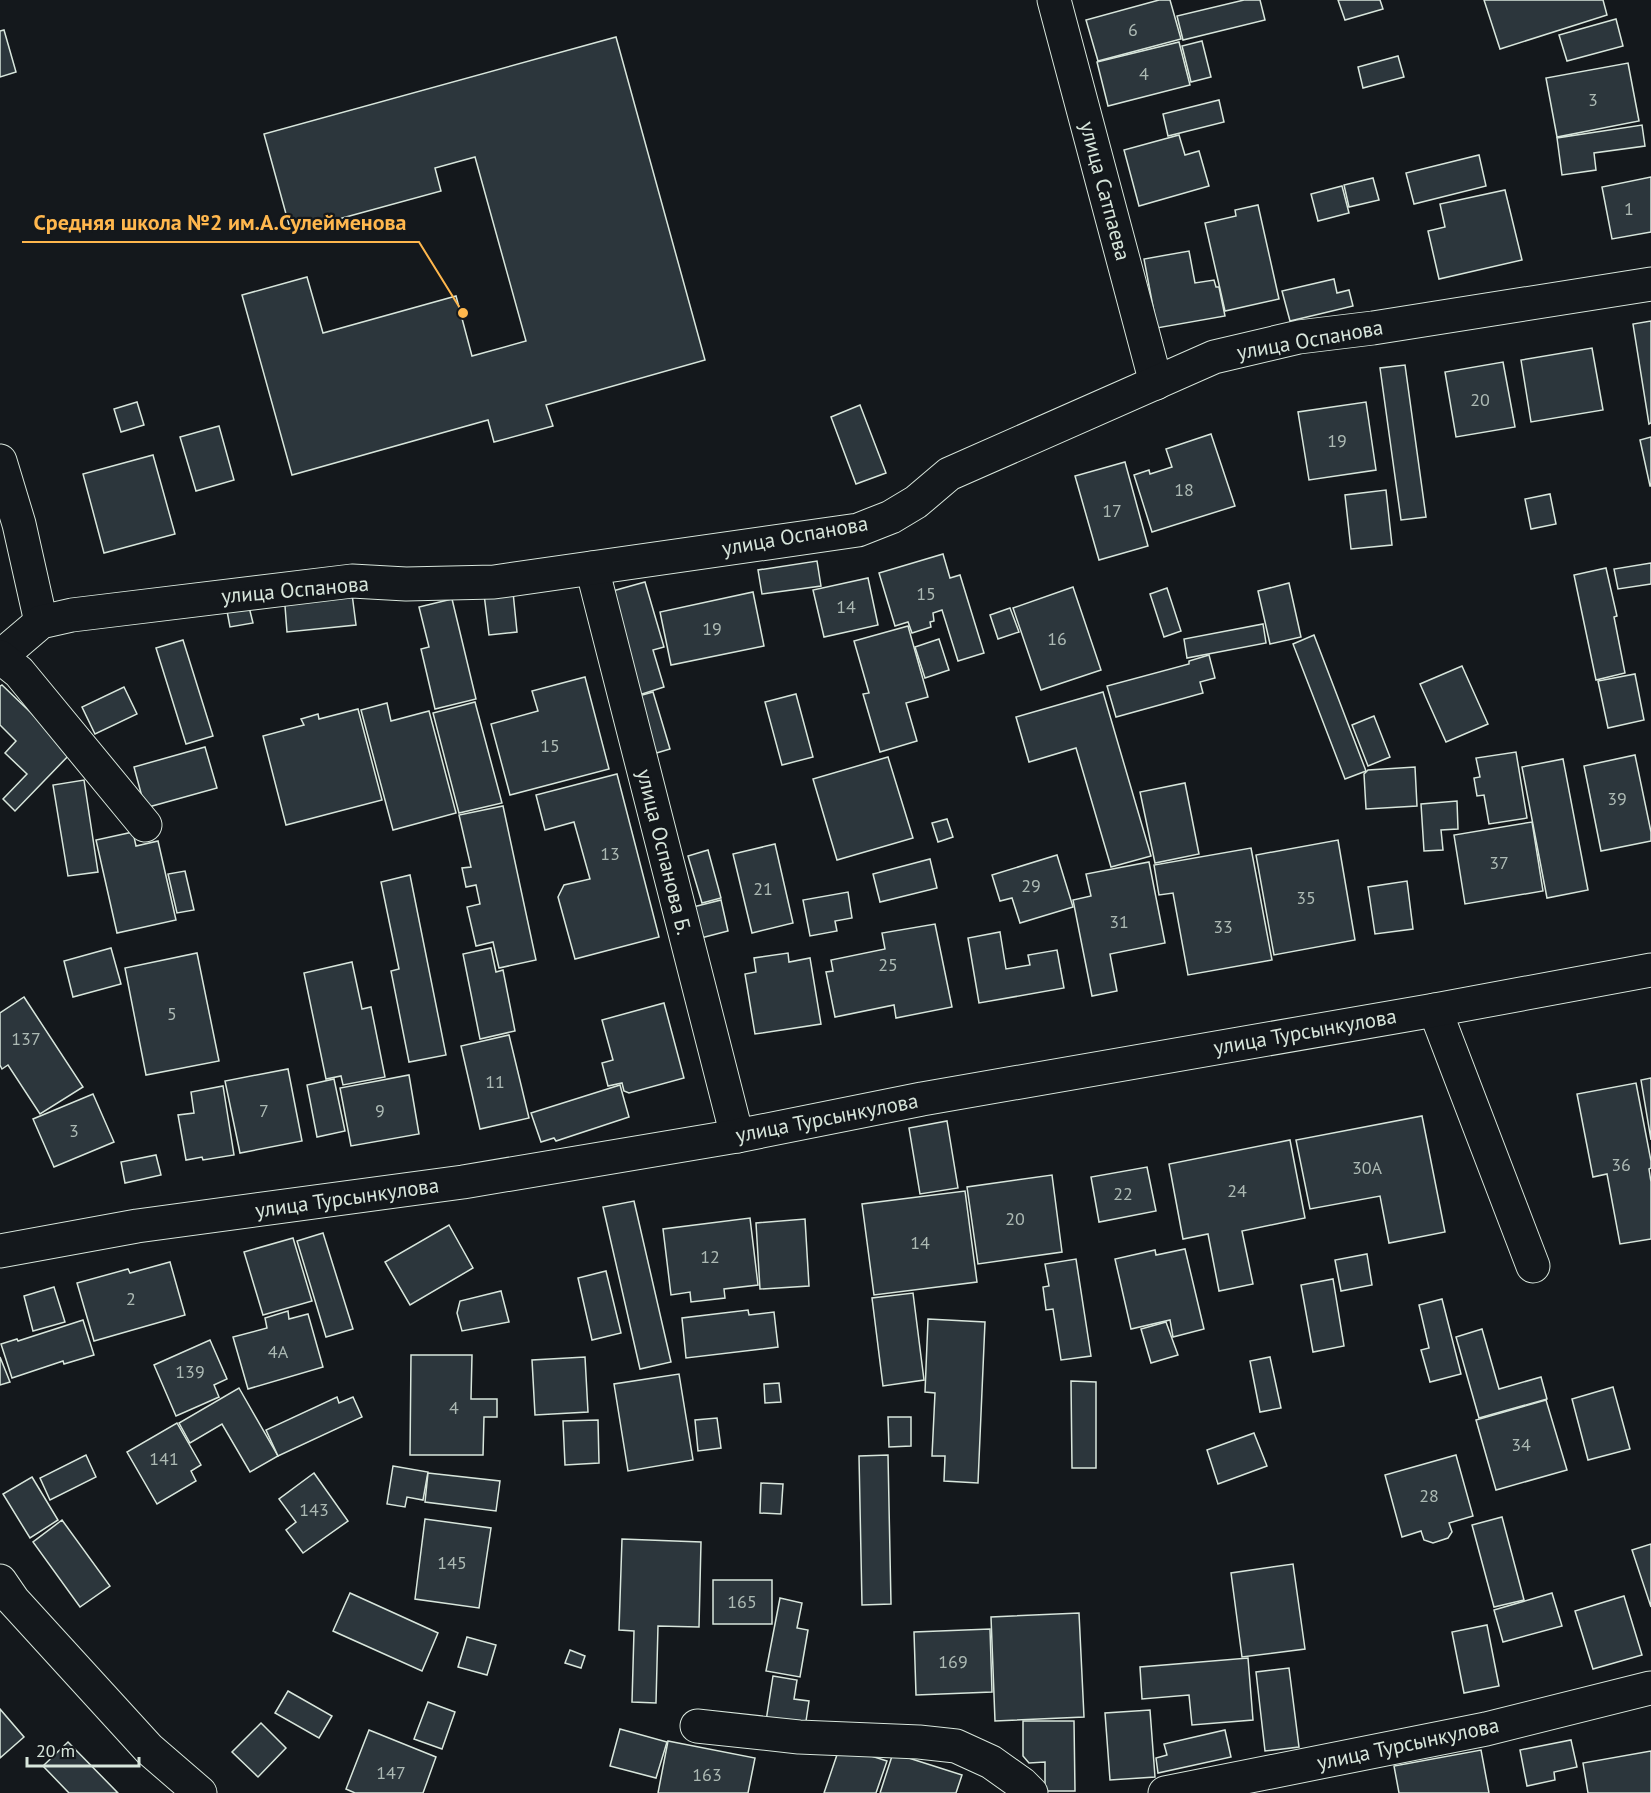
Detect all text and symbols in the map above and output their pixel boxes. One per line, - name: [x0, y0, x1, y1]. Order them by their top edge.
- house number: 6: [1128, 18, 1138, 41]
- house number: 4: [1139, 62, 1149, 85]
- house number: 3: [1588, 88, 1598, 111]
- street label: улица Сатпаева: [1074, 118, 1137, 263]
- house number: 1: [1624, 197, 1634, 220]
- callout: Средняя школа №2 им.А.Сулейменова: [22, 202, 419, 242]
- text: Средняя школа №2 им.А.Сулейменова: [34, 208, 407, 236]
- street label: улица Оспанова: [1235, 313, 1385, 366]
- house number: 20: [1470, 388, 1490, 411]
- house number: 19: [1327, 429, 1347, 452]
- house number: 18: [1174, 478, 1194, 501]
- house number: 17: [1102, 499, 1122, 522]
- street label: улица Оспанова: [720, 509, 870, 562]
- street label: улица Оспанова: [220, 570, 370, 609]
- house number: 15: [916, 582, 936, 605]
- house number: 14: [836, 595, 856, 618]
- house number: 19: [702, 617, 722, 640]
- house number: 16: [1047, 627, 1067, 650]
- house number: 15: [540, 734, 560, 757]
- street label: улица Оспанова Б.: [631, 766, 698, 937]
- house number: 39: [1607, 787, 1627, 810]
- house number: 13: [600, 842, 620, 865]
- house number: 37: [1489, 851, 1509, 874]
- house number: 29: [1021, 874, 1041, 897]
- house number: 21: [753, 877, 773, 900]
- house number: 35: [1296, 886, 1316, 909]
- house number: 31: [1109, 910, 1129, 933]
- house number: 33: [1213, 915, 1233, 938]
- house number: 25: [878, 953, 898, 976]
- house number: 5: [167, 1002, 177, 1025]
- street label: улица Турсынкулова: [1211, 1002, 1399, 1061]
- house number: 137: [11, 1027, 41, 1050]
- house number: 11: [485, 1070, 505, 1093]
- street label: улица Турсынкулова: [733, 1087, 920, 1148]
- house number: 7: [259, 1099, 269, 1122]
- house number: 9: [375, 1099, 385, 1122]
- house number: 3: [69, 1119, 79, 1142]
- house number: 36: [1611, 1153, 1631, 1176]
- house number: 30А: [1352, 1156, 1383, 1179]
- street label: улица Турсынкулова: [253, 1171, 441, 1224]
- house number: 24: [1227, 1179, 1247, 1202]
- house number: 22: [1113, 1182, 1133, 1205]
- house number: 20: [1005, 1207, 1025, 1230]
- house number: 14: [910, 1231, 930, 1254]
- house number: 12: [700, 1245, 720, 1268]
- house number: 2: [126, 1287, 136, 1310]
- house number: 4А: [268, 1340, 289, 1363]
- house number: 139: [175, 1360, 205, 1383]
- house number: 4: [449, 1396, 459, 1419]
- house number: 34: [1511, 1433, 1531, 1456]
- house number: 141: [149, 1447, 179, 1470]
- house number: 28: [1419, 1484, 1439, 1507]
- house number: 143: [299, 1498, 329, 1521]
- house number: 145: [437, 1551, 467, 1574]
- house number: 165: [727, 1590, 757, 1613]
- house number: 169: [938, 1650, 968, 1673]
- street label: улица Турсынкулова: [1314, 1711, 1501, 1776]
- scale bar: [27, 1730, 140, 1768]
- text: 20 m: [36, 1739, 75, 1762]
- house number: 147: [376, 1761, 406, 1784]
- house number: 163: [692, 1763, 722, 1786]

